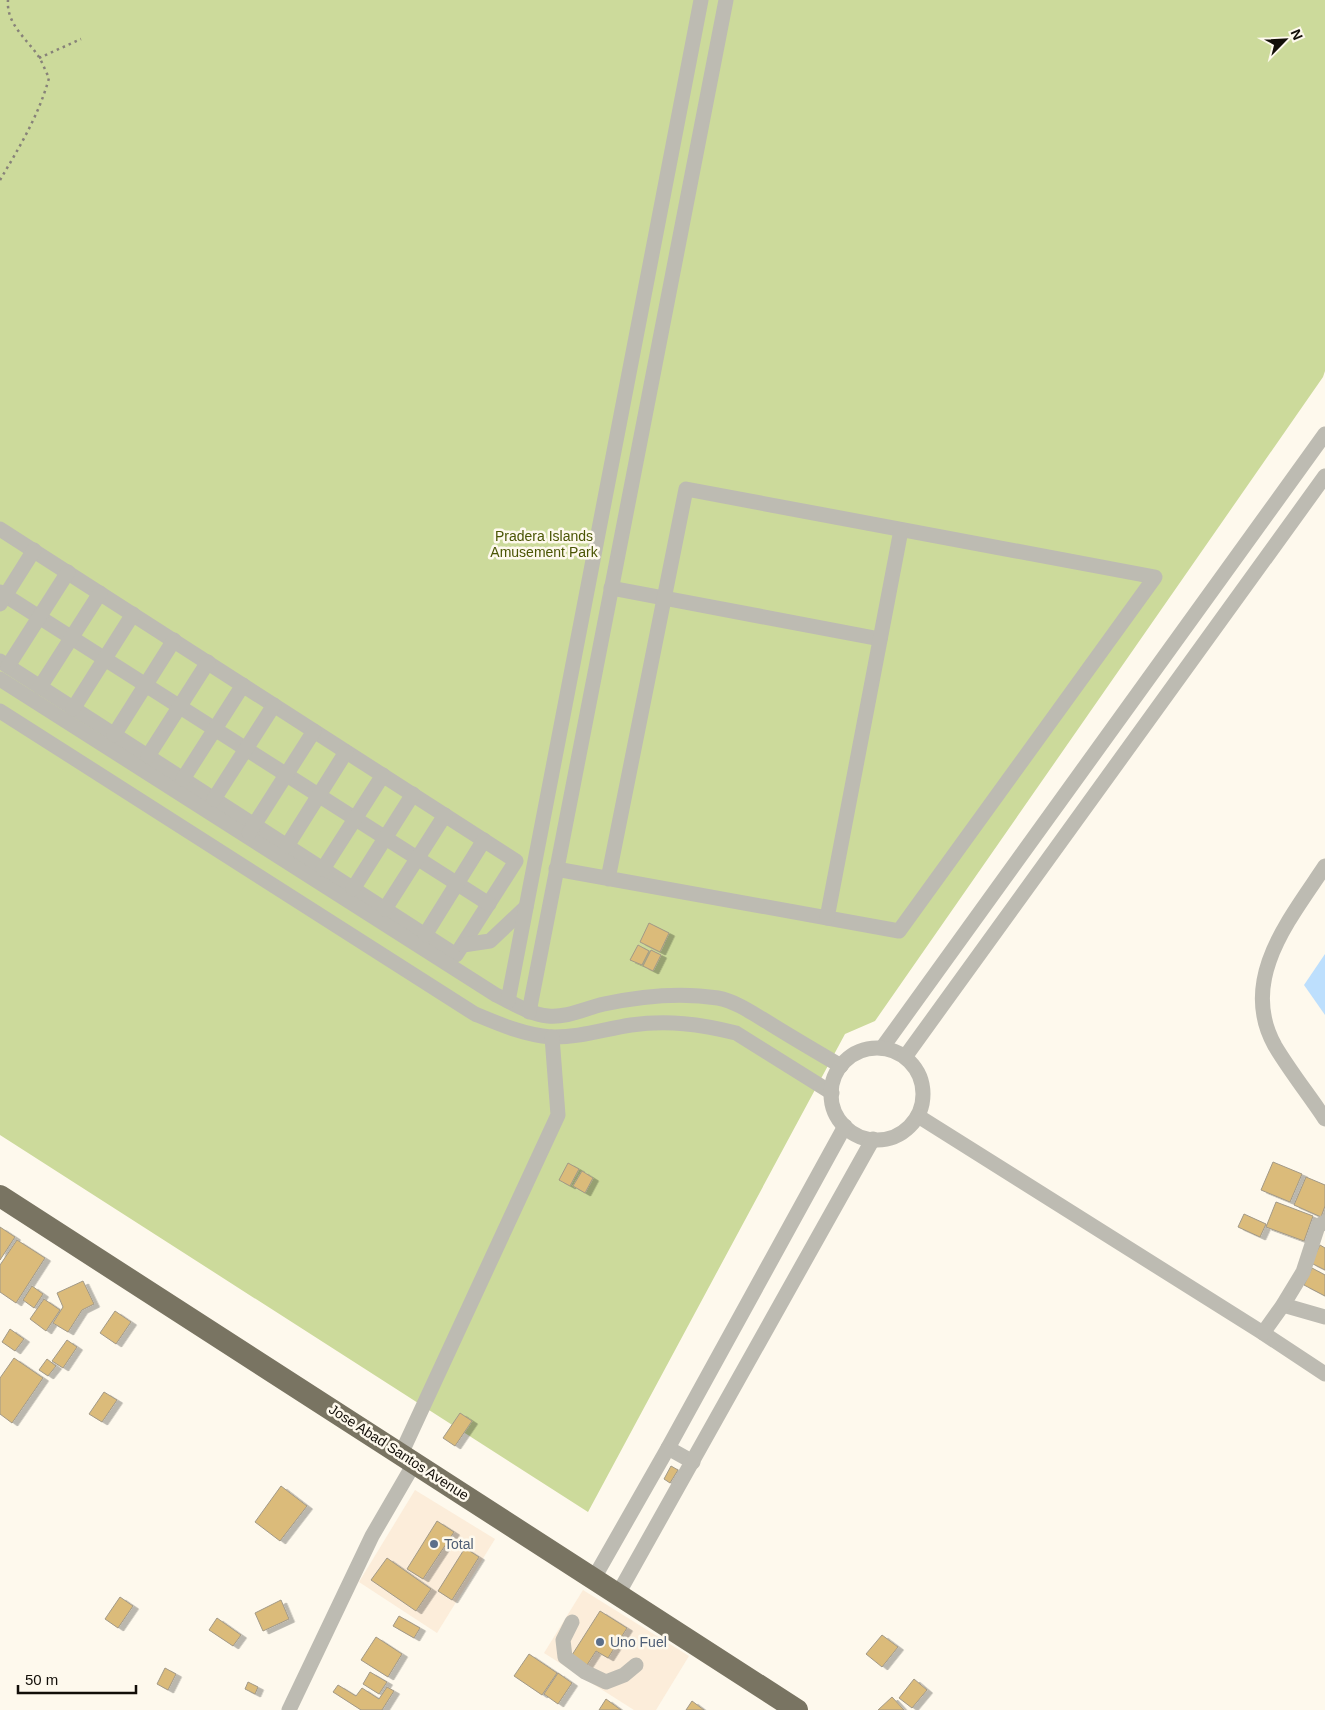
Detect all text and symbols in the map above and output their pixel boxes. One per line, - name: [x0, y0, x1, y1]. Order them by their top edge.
- north arrow: [1260, 15, 1310, 65]
- text: N: [1288, 27, 1306, 43]
- park label: Pradera Islands Amusement Park: [490, 528, 599, 560]
- street label: Jose Abad Santos Avenue: [326, 1401, 472, 1503]
- place label: Total: [444, 1536, 474, 1552]
- marker: Total: [428, 1538, 440, 1550]
- place label: Uno Fuel: [610, 1634, 667, 1650]
- marker: Uno Fuel: [594, 1636, 606, 1648]
- scale bar: [18, 1662, 135, 1694]
- text: 50 m: [25, 1671, 58, 1688]

